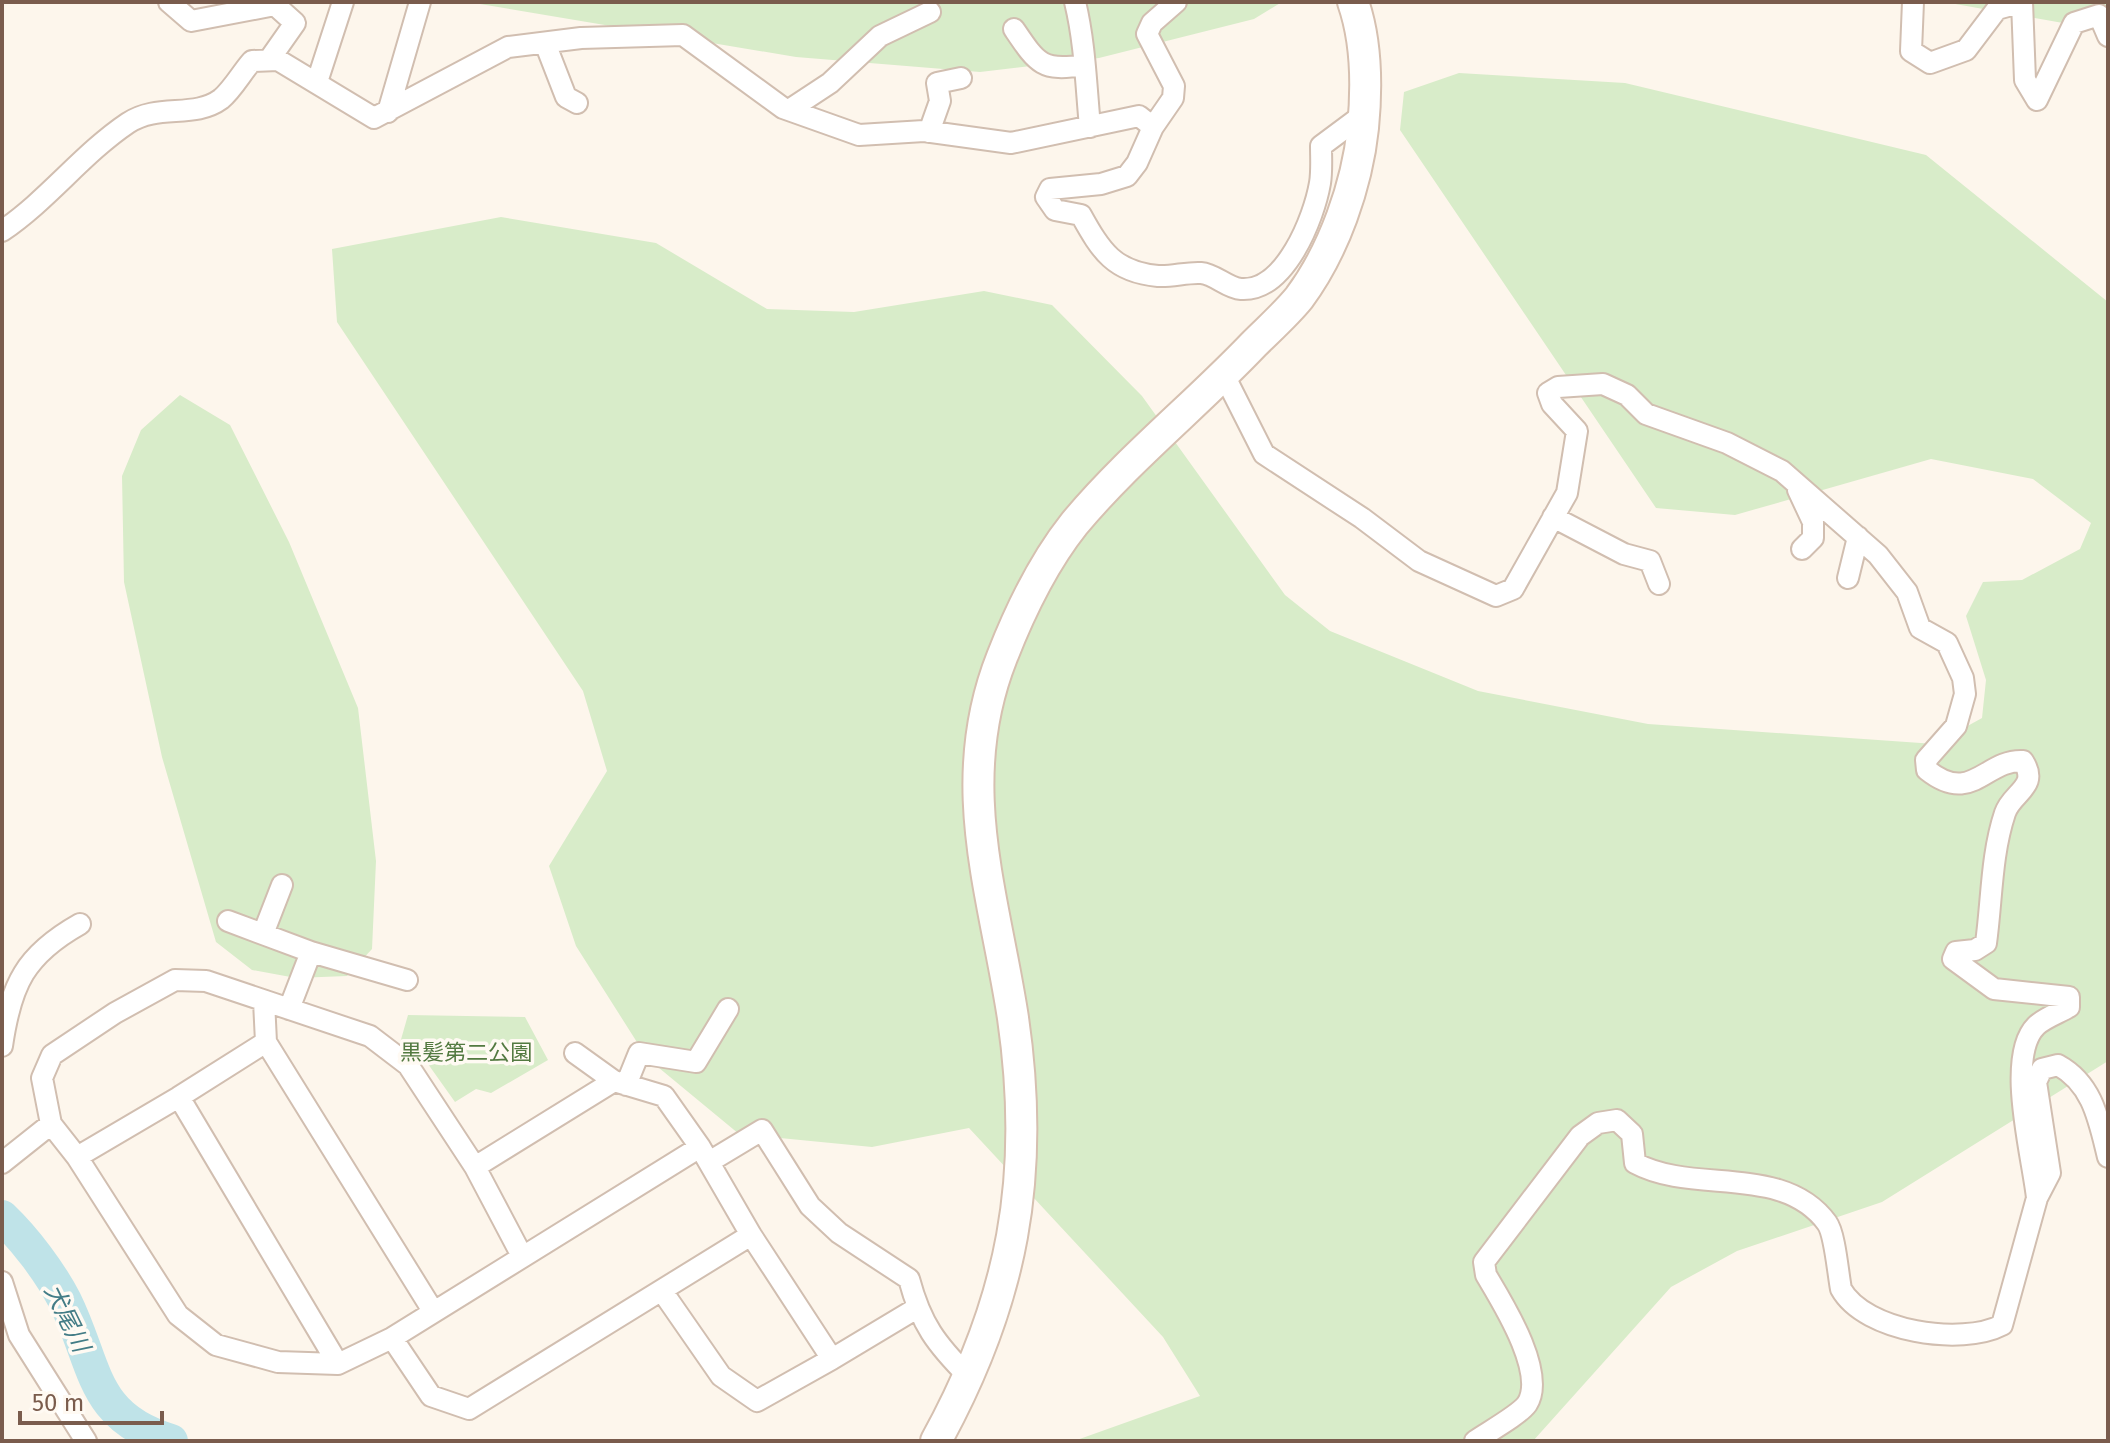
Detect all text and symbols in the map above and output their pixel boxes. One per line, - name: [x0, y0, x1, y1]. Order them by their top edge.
- park label: 黒髪第二公園: [400, 1039, 532, 1066]
- water label: 犬尾川: [39, 1280, 97, 1359]
- scale bar: [20, 1375, 162, 1425]
- text: 50 m: [32, 1389, 84, 1417]

